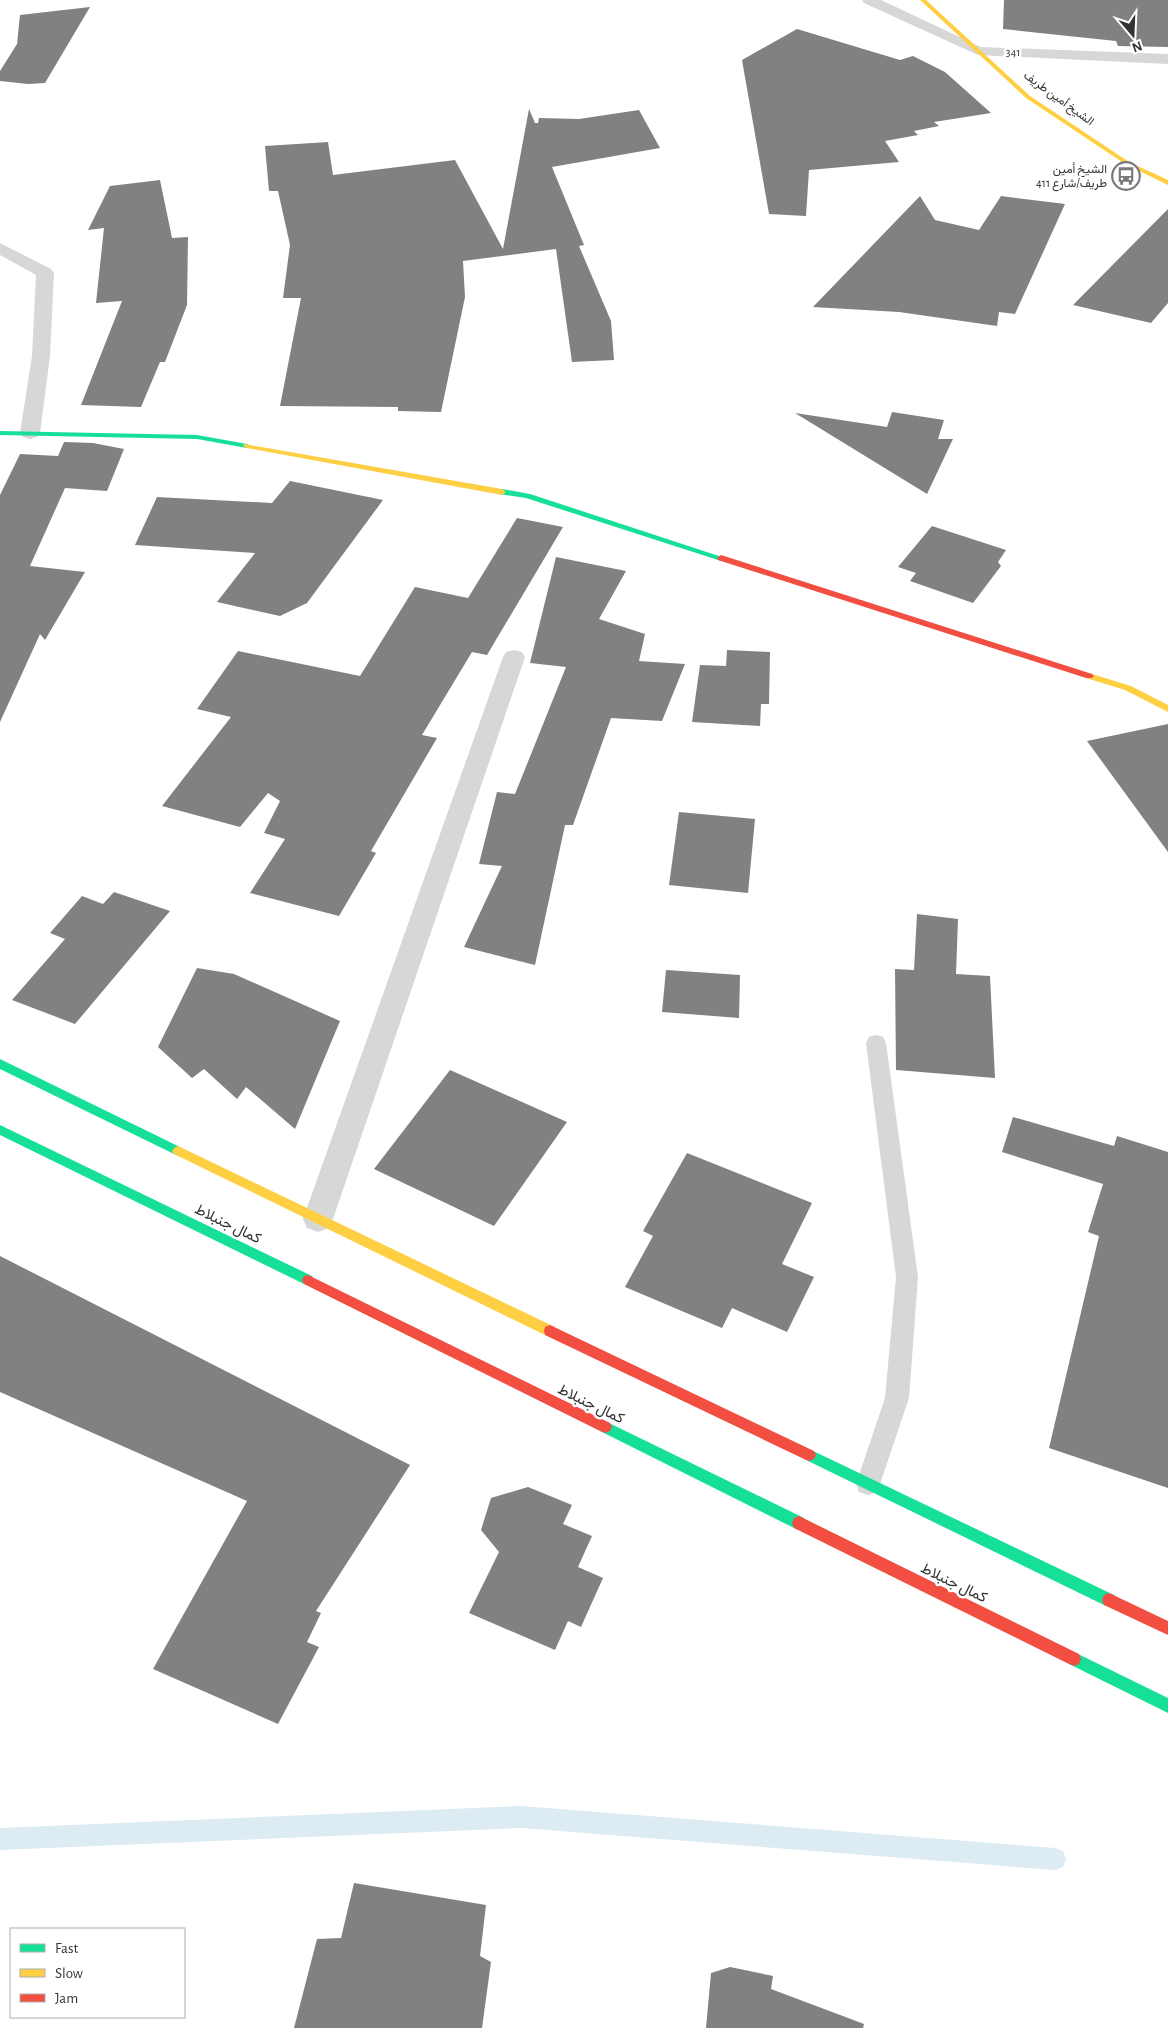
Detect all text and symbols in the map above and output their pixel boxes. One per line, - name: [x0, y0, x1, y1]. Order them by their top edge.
- north arrow: [1108, 10, 1158, 60]
- text: N: [1130, 38, 1144, 55]
- street label: 341: [1005, 46, 1021, 58]
- street label: الشيخ أمين طريف: [1020, 68, 1097, 130]
- bus stop icon: الشيخ أمين طريف/شارع 411: [1111, 161, 1141, 191]
- place label: الشيخ أمين طريف/شارع 411: [1036, 162, 1107, 192]
- street label: كمال جنبلاط: [192, 1202, 264, 1248]
- street label: كمال جنبلاط: [555, 1382, 627, 1428]
- street label: كمال جنبلاط: [918, 1561, 990, 1607]
- legend: [10, 1928, 185, 2018]
- text: Fast: [55, 1941, 79, 1956]
- text: Slow: [55, 1966, 83, 1981]
- text: Jam: [55, 1991, 78, 2006]

